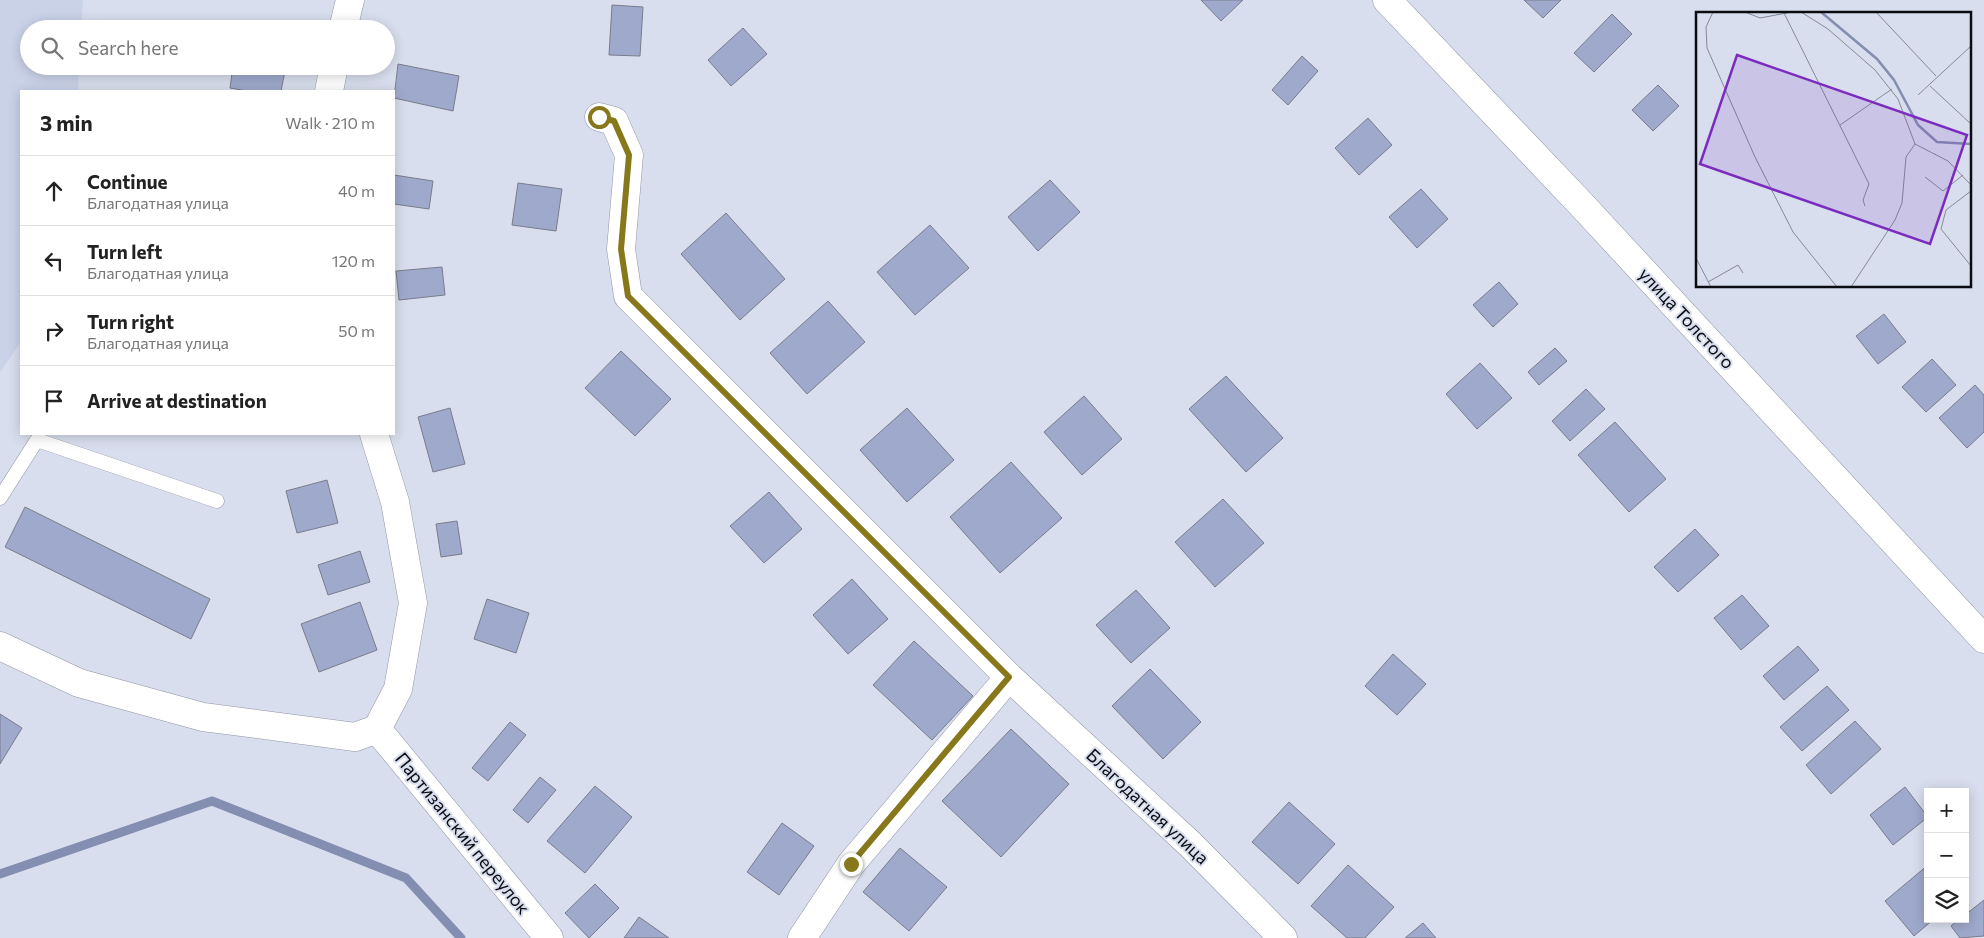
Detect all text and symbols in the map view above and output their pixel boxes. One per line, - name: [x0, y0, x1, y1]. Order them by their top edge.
- inset map: [1696, 12, 1972, 288]
- search box: [20, 20, 395, 75]
- icon: search: [38, 34, 66, 62]
- text: Search here: [78, 36, 178, 59]
- route start: [588, 106, 611, 129]
- text: 3 min: [40, 110, 93, 135]
- text: Walk · 210 m: [285, 113, 375, 132]
- text: Continue: [87, 170, 167, 193]
- icon: ahead: [40, 177, 68, 205]
- text: 40 m: [338, 181, 375, 200]
- text: Благодатная улица: [87, 193, 229, 212]
- text: Turn left: [87, 240, 162, 263]
- icon: left: [40, 247, 68, 275]
- text: 120 m: [332, 251, 375, 270]
- text: Благодатная улица: [87, 263, 229, 282]
- street label: улица Толстого: [1634, 263, 1740, 373]
- text: Turn right: [87, 310, 174, 333]
- icon: right: [40, 317, 68, 345]
- text: 50 m: [338, 321, 375, 340]
- text: Благодатная улица: [87, 333, 229, 352]
- icon: arrive: [40, 387, 68, 415]
- text: Arrive at destination: [87, 389, 267, 412]
- street label: Благодатная улица: [1082, 744, 1214, 868]
- street label: Партизанский переулок: [391, 748, 535, 919]
- map controls: [1924, 788, 1969, 923]
- button: +: [1924, 788, 1969, 833]
- button: −: [1924, 833, 1969, 878]
- route end: [840, 853, 863, 876]
- button: layers: [1924, 878, 1969, 923]

